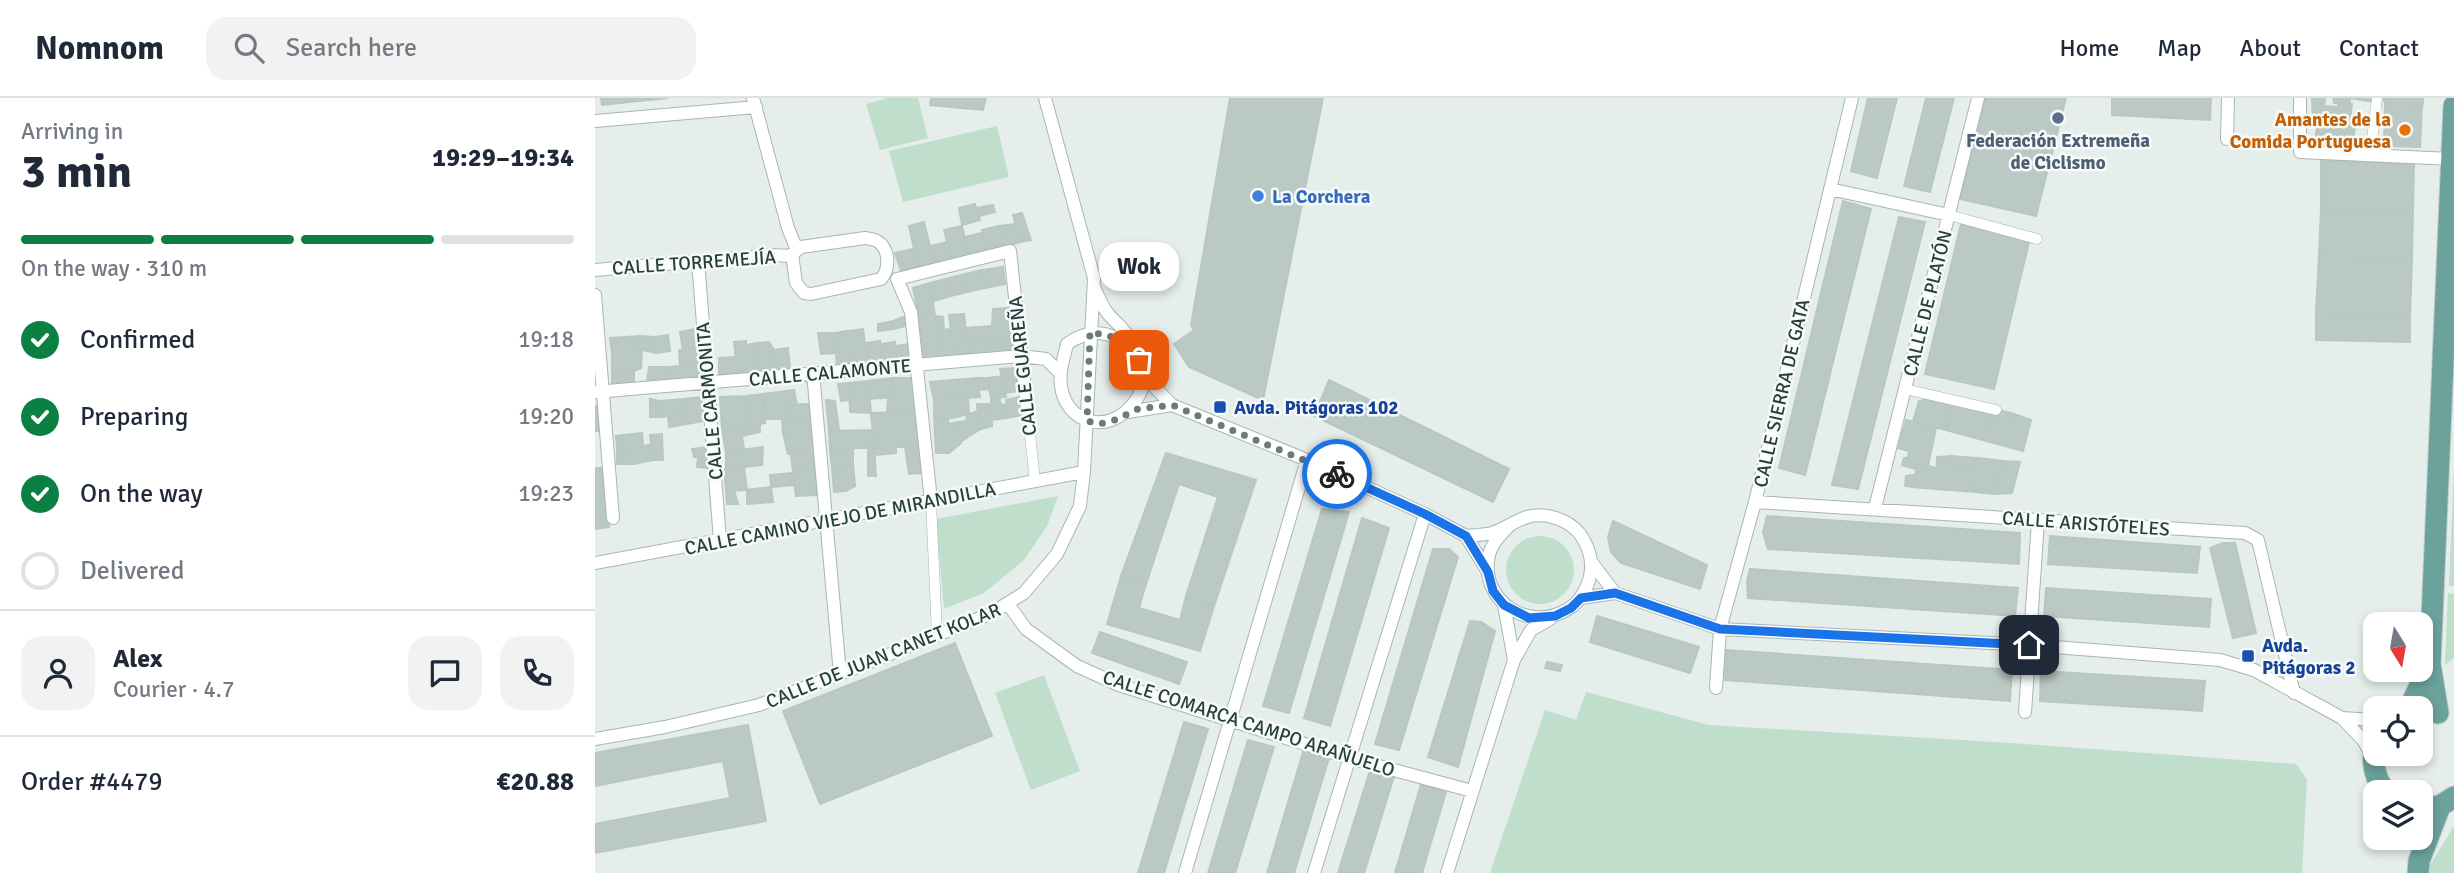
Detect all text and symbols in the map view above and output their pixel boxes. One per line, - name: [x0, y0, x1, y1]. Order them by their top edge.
- search box: [206, 17, 696, 80]
- text: Nomnom: [35, 28, 164, 69]
- icon: search: [230, 29, 268, 67]
- text: Search here: [286, 32, 417, 64]
- text: Home: [2059, 33, 2119, 63]
- text: Map: [2157, 33, 2202, 63]
- text: About: [2240, 33, 2301, 63]
- text: Contact: [2339, 33, 2419, 63]
- place label: Amantes de la Comida Portuguesa: [2230, 108, 2391, 154]
- marker: Federación Extremeña de Ciclismo: [2050, 110, 2066, 126]
- text: Arriving in: [21, 117, 123, 146]
- marker: Amantes de la Comida Portuguesa: [2397, 122, 2413, 138]
- place label: Federación Extremeña de Ciclismo: [1966, 129, 2150, 175]
- text: 19:29–19:34: [432, 142, 574, 174]
- text: 3 min: [21, 144, 132, 200]
- place label: La Corchera: [1272, 185, 1371, 209]
- marker: La Corchera: [1250, 188, 1266, 204]
- street label: CALLE DE PLATÓN: [1898, 228, 1958, 379]
- callout: Wok: [1099, 241, 1179, 290]
- street label: CALLE TORREMEJÍA: [611, 245, 777, 281]
- text: Wok: [1117, 252, 1161, 281]
- text: On the way · 310 m: [21, 254, 207, 283]
- street label: CALLE GUAREÑA: [1004, 294, 1042, 437]
- street label: CALLE SIERRA DE GATA: [1749, 296, 1815, 490]
- icon: check: [21, 321, 59, 359]
- street label: CALLE CARMONITA: [691, 321, 729, 481]
- text: Confirmed: [80, 324, 195, 356]
- text: 19:18: [518, 325, 574, 354]
- pin: [1109, 330, 1169, 390]
- icon: bag: [1120, 341, 1158, 379]
- street label: CALLE CALAMONTE: [748, 354, 912, 392]
- place label: Avda. Pitágoras 102: [1234, 396, 1399, 420]
- icon: check: [21, 398, 59, 436]
- marker: Avda. Pitágoras 102: [1212, 399, 1228, 415]
- text: Preparing: [80, 401, 188, 433]
- text: 19:20: [518, 402, 574, 431]
- courier: [1302, 439, 1372, 509]
- icon: bike: [1318, 455, 1356, 493]
- icon: check: [21, 475, 59, 513]
- street label: CALLE CAMINO VIEJO DE MIRANDILLA: [683, 477, 998, 561]
- text: On the way: [80, 478, 203, 510]
- text: 19:23: [518, 479, 574, 508]
- street label: CALLE ARISTÓTELES: [2001, 506, 2171, 542]
- text: Delivered: [80, 555, 185, 587]
- street label: CALLE DE JUAN CANET KOLAR: [763, 598, 1004, 714]
- north arrow: [2363, 612, 2433, 682]
- map controls: [2363, 612, 2433, 850]
- pin: [1999, 615, 2059, 675]
- icon: home: [2010, 626, 2048, 664]
- place label: Avda. Pitágoras 2: [2262, 634, 2356, 680]
- button: person: [21, 636, 95, 710]
- button: chat: [408, 636, 482, 710]
- button: phone: [500, 636, 574, 710]
- text: Alex: [113, 643, 163, 675]
- marker: Avda. Pitágoras 2: [2240, 648, 2256, 664]
- street label: CALLE COMARCA CAMPO ARAÑUELO: [1100, 665, 1398, 783]
- text: Courier · 4.7: [113, 675, 234, 704]
- button: locate: [2363, 696, 2433, 766]
- text: Order #4479: [21, 766, 162, 798]
- text: €20.88: [496, 766, 574, 798]
- button: layers: [2363, 780, 2433, 850]

